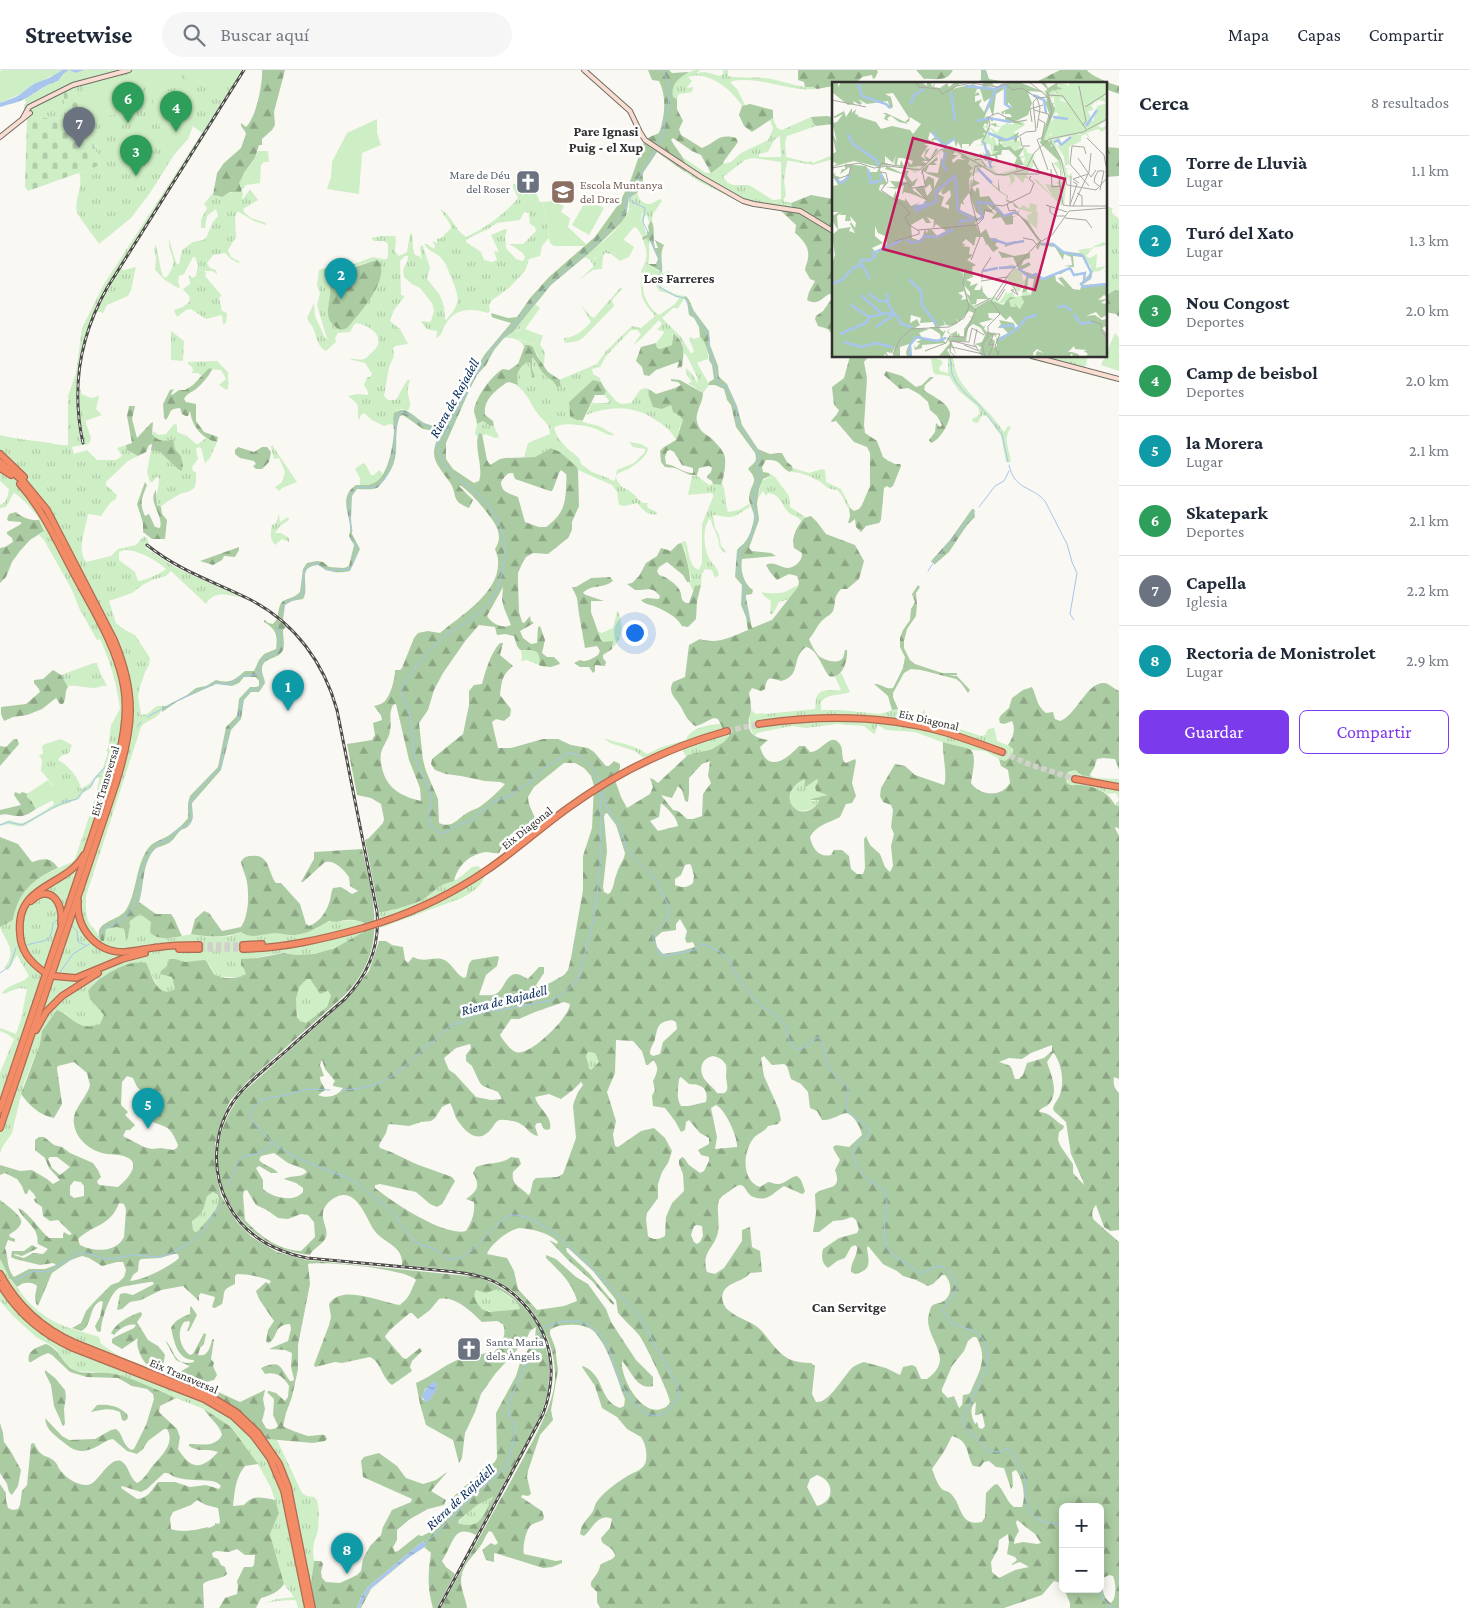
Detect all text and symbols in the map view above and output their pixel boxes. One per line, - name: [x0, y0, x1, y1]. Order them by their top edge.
- search box: [162, 12, 512, 57]
- text: Streetwise: [25, 21, 132, 48]
- icon: search: [180, 21, 208, 49]
- text: Buscar aquí: [220, 24, 309, 45]
- text: Mapa: [1228, 25, 1269, 45]
- text: Capas: [1297, 25, 1341, 45]
- text: Compartir: [1369, 25, 1444, 45]
- pin: 6: [112, 82, 144, 123]
- inset map: [832, 82, 1106, 358]
- pin: 4: [160, 91, 192, 132]
- text: Cerca: [1139, 91, 1189, 115]
- text: 8 resultados: [1371, 94, 1449, 111]
- pin: 7: [63, 107, 95, 148]
- district label: Pare Ignasi Puig - el Xup: [569, 123, 644, 155]
- pin: 3: [120, 135, 152, 176]
- text: Torre de Lluvià: [1186, 152, 1307, 173]
- text: 1: [1152, 162, 1158, 179]
- text: 1.1 km: [1411, 162, 1449, 179]
- place label: Mare de Déu del Roser: [449, 168, 511, 196]
- church icon: Mare de Déu del Roser: [515, 169, 541, 195]
- text: Lugar: [1186, 173, 1223, 190]
- place label: Escola Muntanya del Drac: [580, 178, 663, 206]
- school or university icon: Escola Muntanya del Drac: [550, 179, 576, 205]
- text: Turó del Xato: [1186, 222, 1294, 243]
- text: 2: [1151, 232, 1159, 249]
- text: 1.3 km: [1409, 232, 1449, 249]
- text: Lugar: [1186, 243, 1223, 260]
- pin: 2: [325, 258, 357, 299]
- district label: Les Farreres: [644, 270, 715, 286]
- text: Nou Congost: [1186, 292, 1289, 313]
- text: 3: [1151, 302, 1159, 319]
- text: 2.0 km: [1406, 302, 1449, 319]
- text: Deportes: [1186, 313, 1244, 330]
- water label: Riera de Rajadell: [426, 355, 483, 441]
- text: Camp de beisbol: [1186, 362, 1318, 383]
- text: 4: [1151, 372, 1159, 389]
- text: 2.0 km: [1406, 372, 1449, 389]
- text: Deportes: [1186, 383, 1244, 400]
- text: la Morera: [1186, 432, 1263, 453]
- text: 5: [1151, 442, 1159, 459]
- text: 2.1 km: [1409, 442, 1449, 459]
- text: Lugar: [1186, 453, 1223, 470]
- text: Skatepark: [1186, 502, 1268, 523]
- text: 6: [1151, 512, 1159, 529]
- text: 2.1 km: [1409, 512, 1449, 529]
- text: Deportes: [1186, 523, 1244, 540]
- text: Capella: [1186, 572, 1246, 593]
- text: 7: [1151, 582, 1159, 599]
- text: 2.2 km: [1407, 582, 1449, 599]
- text: Iglesia: [1186, 593, 1228, 610]
- your location: [622, 620, 648, 646]
- text: Rectoria de Monistrolet: [1186, 642, 1376, 663]
- text: 8: [1150, 652, 1160, 669]
- text: 2.9 km: [1406, 652, 1449, 669]
- text: Lugar: [1186, 663, 1223, 680]
- pin: 1: [272, 670, 304, 711]
- street label: Eix Diagonal: [898, 706, 960, 734]
- button: Guardar: [1139, 710, 1289, 754]
- button: Compartir: [1299, 710, 1449, 754]
- street label: Eix Transversal: [88, 744, 122, 818]
- street label: Eix Diagonal: [499, 804, 555, 852]
- water label: Riera de Rajadell: [459, 981, 549, 1019]
- pin: 5: [132, 1088, 164, 1129]
- district label: Can Servitge: [812, 1299, 887, 1315]
- place label: Santa Maria dels Àngels: [486, 1335, 544, 1363]
- church icon: Santa Maria dels Àngels: [456, 1336, 482, 1362]
- street label: Eix Transversal: [148, 1355, 220, 1397]
- water label: Riera de Rajadell: [422, 1461, 499, 1534]
- map controls: [1059, 1503, 1104, 1593]
- button: +: [1059, 1503, 1104, 1548]
- pin: 8: [331, 1533, 363, 1574]
- button: −: [1059, 1548, 1104, 1593]

